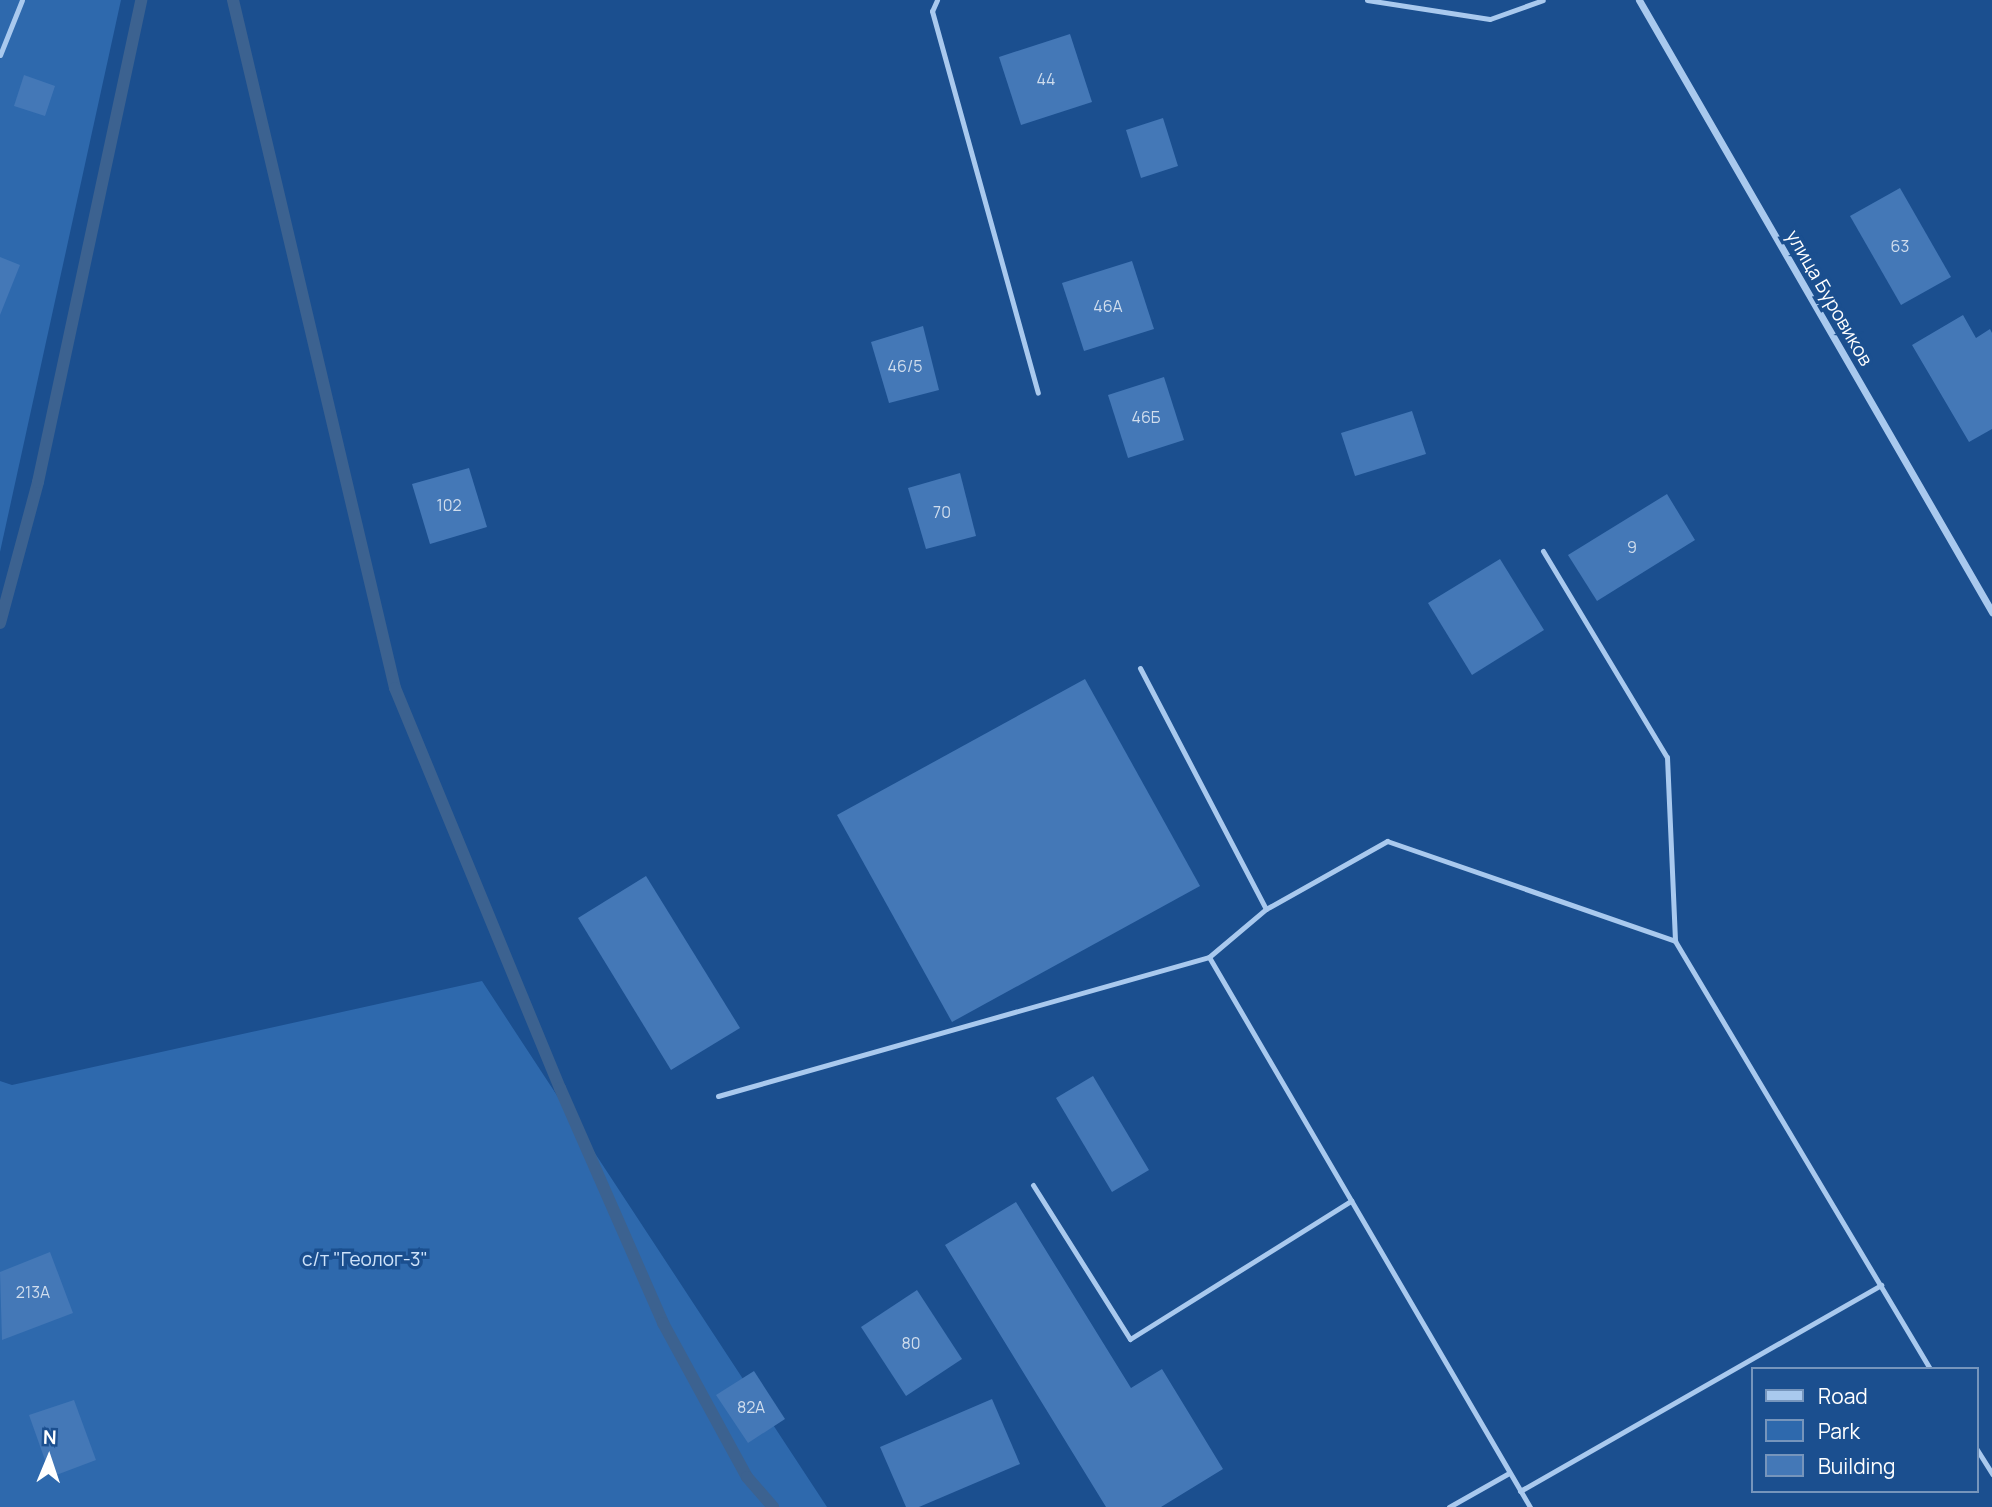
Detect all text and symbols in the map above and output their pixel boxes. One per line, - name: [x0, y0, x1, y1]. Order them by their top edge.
- house number: 44: [1036, 69, 1056, 89]
- street label: улица Буровиков: [1781, 226, 1877, 370]
- house number: 63: [1891, 236, 1909, 256]
- house number: 46А: [1093, 296, 1123, 316]
- house number: 46/5: [888, 356, 922, 376]
- house number: 46Б: [1131, 407, 1161, 427]
- house number: 102: [436, 495, 462, 515]
- house number: 70: [933, 502, 951, 522]
- house number: 9: [1627, 537, 1637, 557]
- park label: с/т "Геолог-3": [302, 1249, 428, 1271]
- house number: 213А: [16, 1282, 50, 1302]
- house number: 80: [901, 1333, 921, 1353]
- legend: [1750, 1367, 1978, 1493]
- text: Road: [1818, 1382, 1868, 1410]
- house number: 82А: [737, 1397, 765, 1417]
- text: Park: [1818, 1417, 1860, 1445]
- north arrow: [14, 1423, 84, 1493]
- text: N: [42, 1424, 57, 1450]
- text: Building: [1818, 1452, 1895, 1480]

